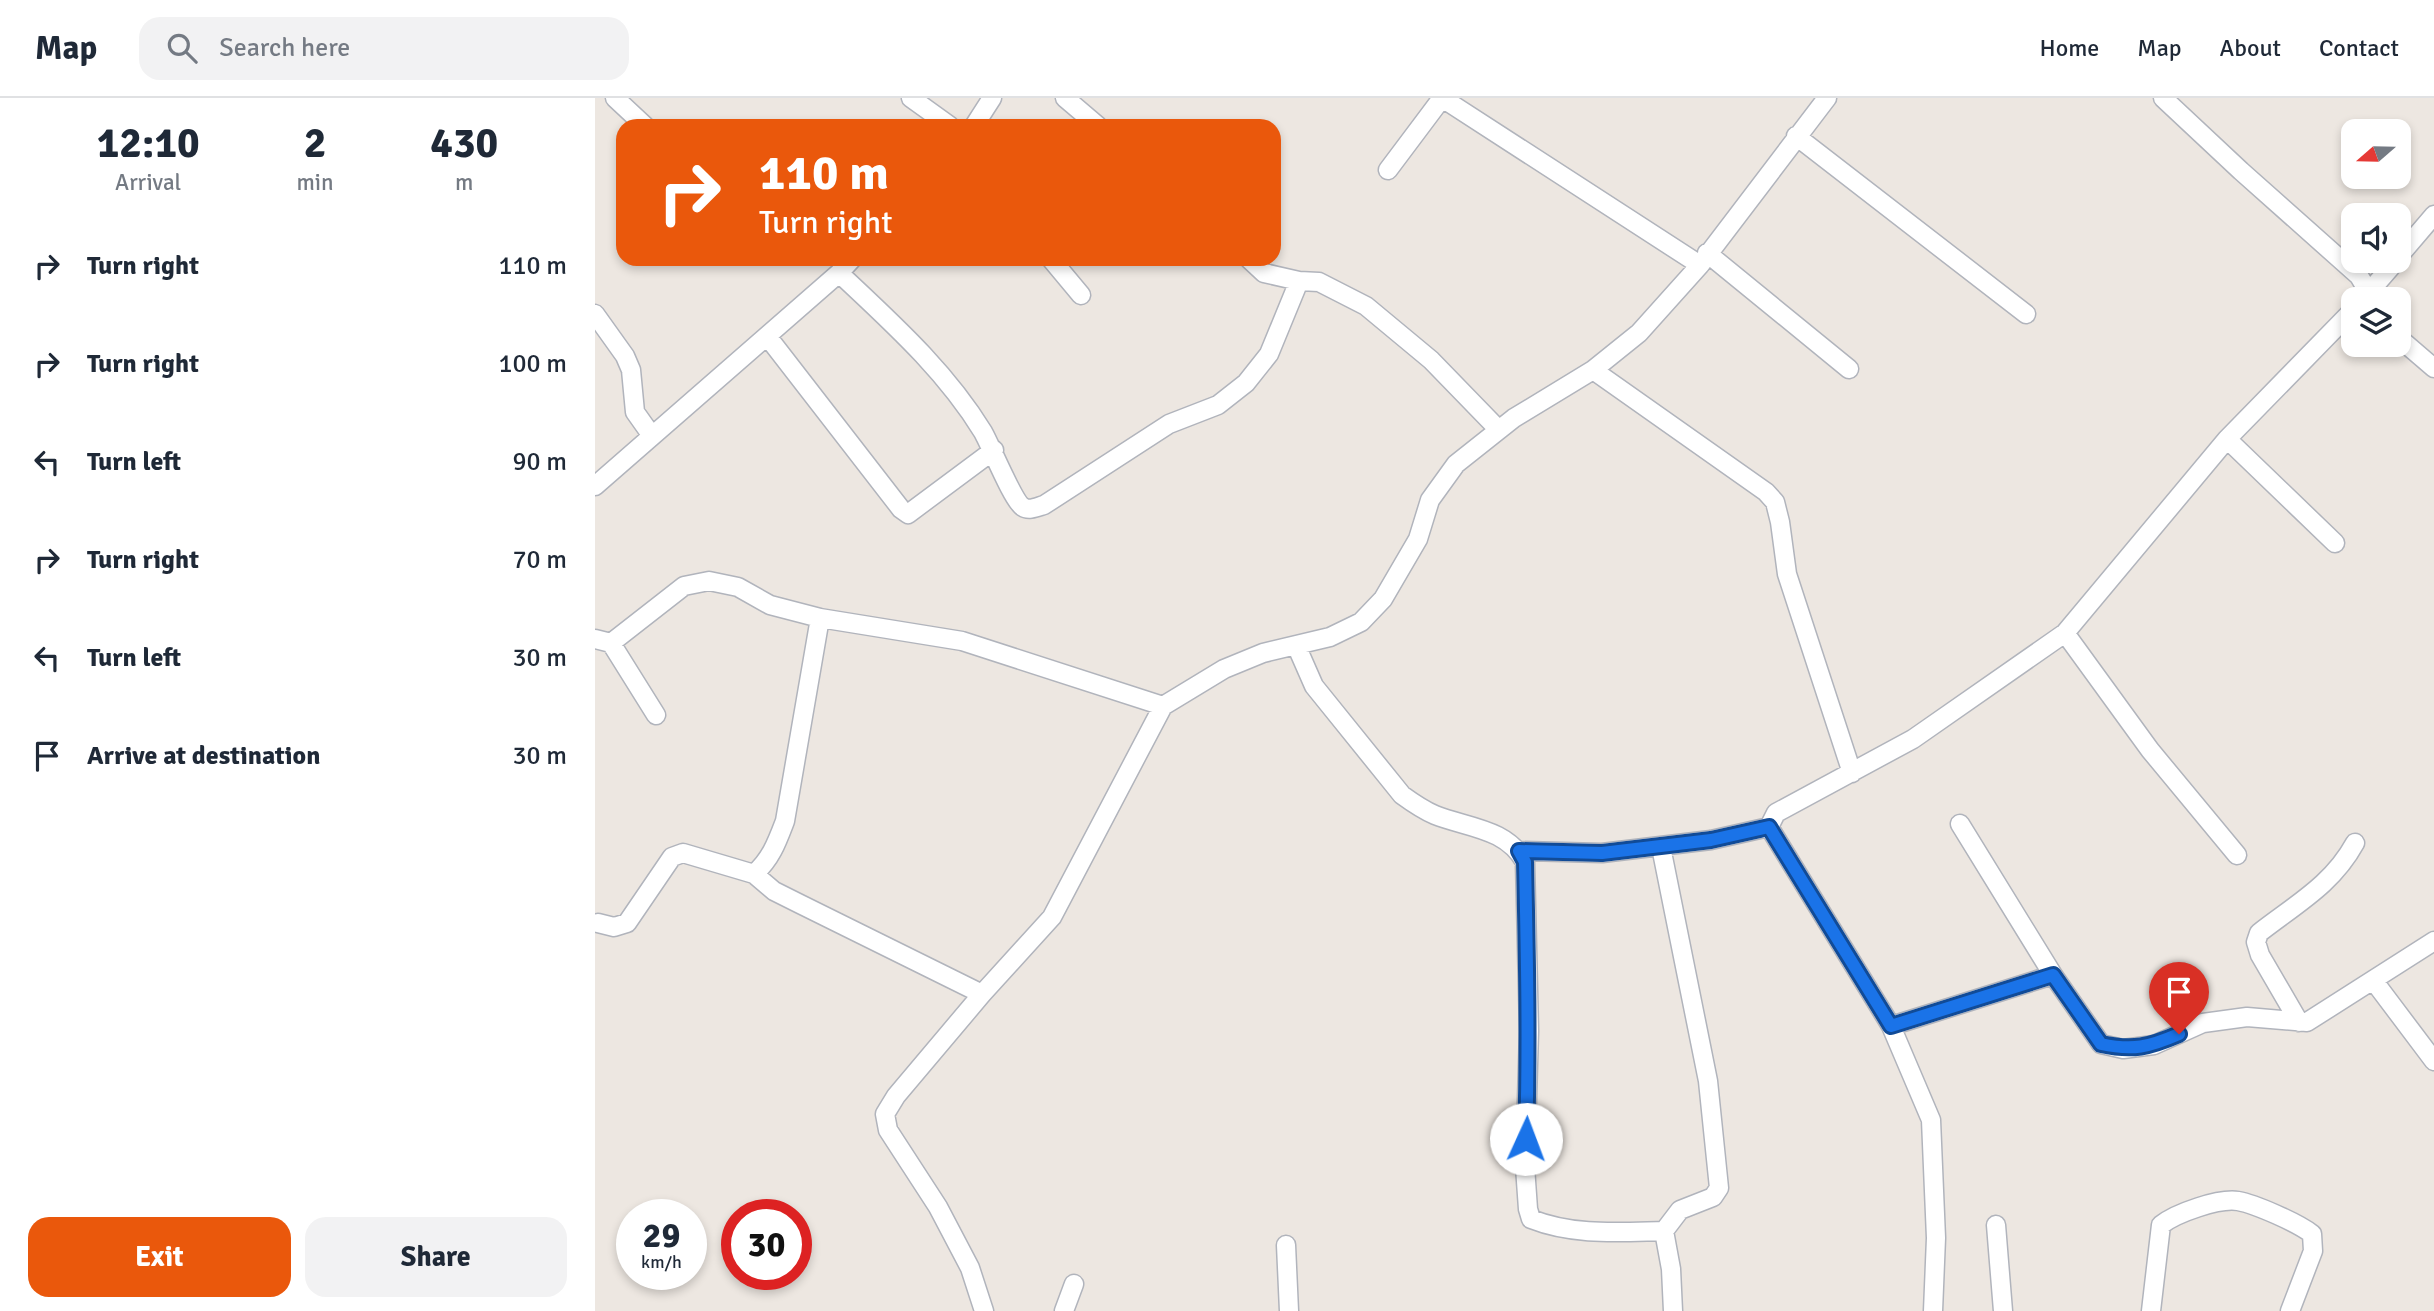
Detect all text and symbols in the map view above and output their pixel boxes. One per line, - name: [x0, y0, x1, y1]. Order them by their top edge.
- search box: [139, 17, 629, 80]
- text: Map: [35, 28, 97, 69]
- icon: search: [163, 29, 201, 67]
- text: Search here: [219, 32, 350, 64]
- text: Home: [2039, 33, 2099, 63]
- text: Map: [2137, 33, 2182, 63]
- text: About: [2220, 33, 2281, 63]
- text: Contact: [2319, 33, 2399, 63]
- text: 12:10: [97, 118, 200, 169]
- text: 2: [304, 118, 326, 169]
- text: 430: [430, 118, 498, 169]
- north arrow: [2341, 119, 2411, 189]
- map controls: [2341, 119, 2411, 357]
- text: 110 m: [759, 143, 889, 203]
- icon: right: [644, 147, 735, 238]
- text: Arrival: [115, 168, 181, 197]
- text: min: [296, 168, 334, 197]
- text: m: [455, 168, 473, 197]
- text: Turn right: [759, 203, 892, 242]
- button: sound: [2341, 203, 2411, 273]
- icon: right: [28, 247, 66, 285]
- text: Turn right: [87, 250, 199, 282]
- text: 110 m: [498, 250, 567, 282]
- button: layers: [2341, 287, 2411, 357]
- icon: right: [28, 345, 66, 383]
- text: Turn right: [87, 348, 199, 380]
- text: 100 m: [498, 348, 567, 380]
- icon: left: [28, 443, 66, 481]
- text: Turn left: [87, 446, 181, 478]
- text: 90 m: [512, 446, 567, 478]
- icon: right: [28, 541, 66, 579]
- text: Turn right: [87, 544, 199, 576]
- text: 70 m: [512, 544, 567, 576]
- icon: left: [28, 639, 66, 677]
- text: Turn left: [87, 642, 181, 674]
- text: 30 m: [512, 642, 567, 674]
- icon: arrive: [28, 737, 66, 775]
- text: Arrive at destination: [87, 740, 320, 772]
- text: 30 m: [512, 740, 567, 772]
- pin: [2149, 962, 2209, 1034]
- icon: arrive: [2160, 973, 2198, 1011]
- position arrow: [1489, 1102, 1563, 1176]
- speed limit sign: 30: [721, 1199, 812, 1290]
- text: 29: [643, 1214, 680, 1257]
- button: Exit: [28, 1217, 291, 1297]
- button: Share: [305, 1217, 567, 1297]
- text: km/h: [641, 1251, 682, 1273]

